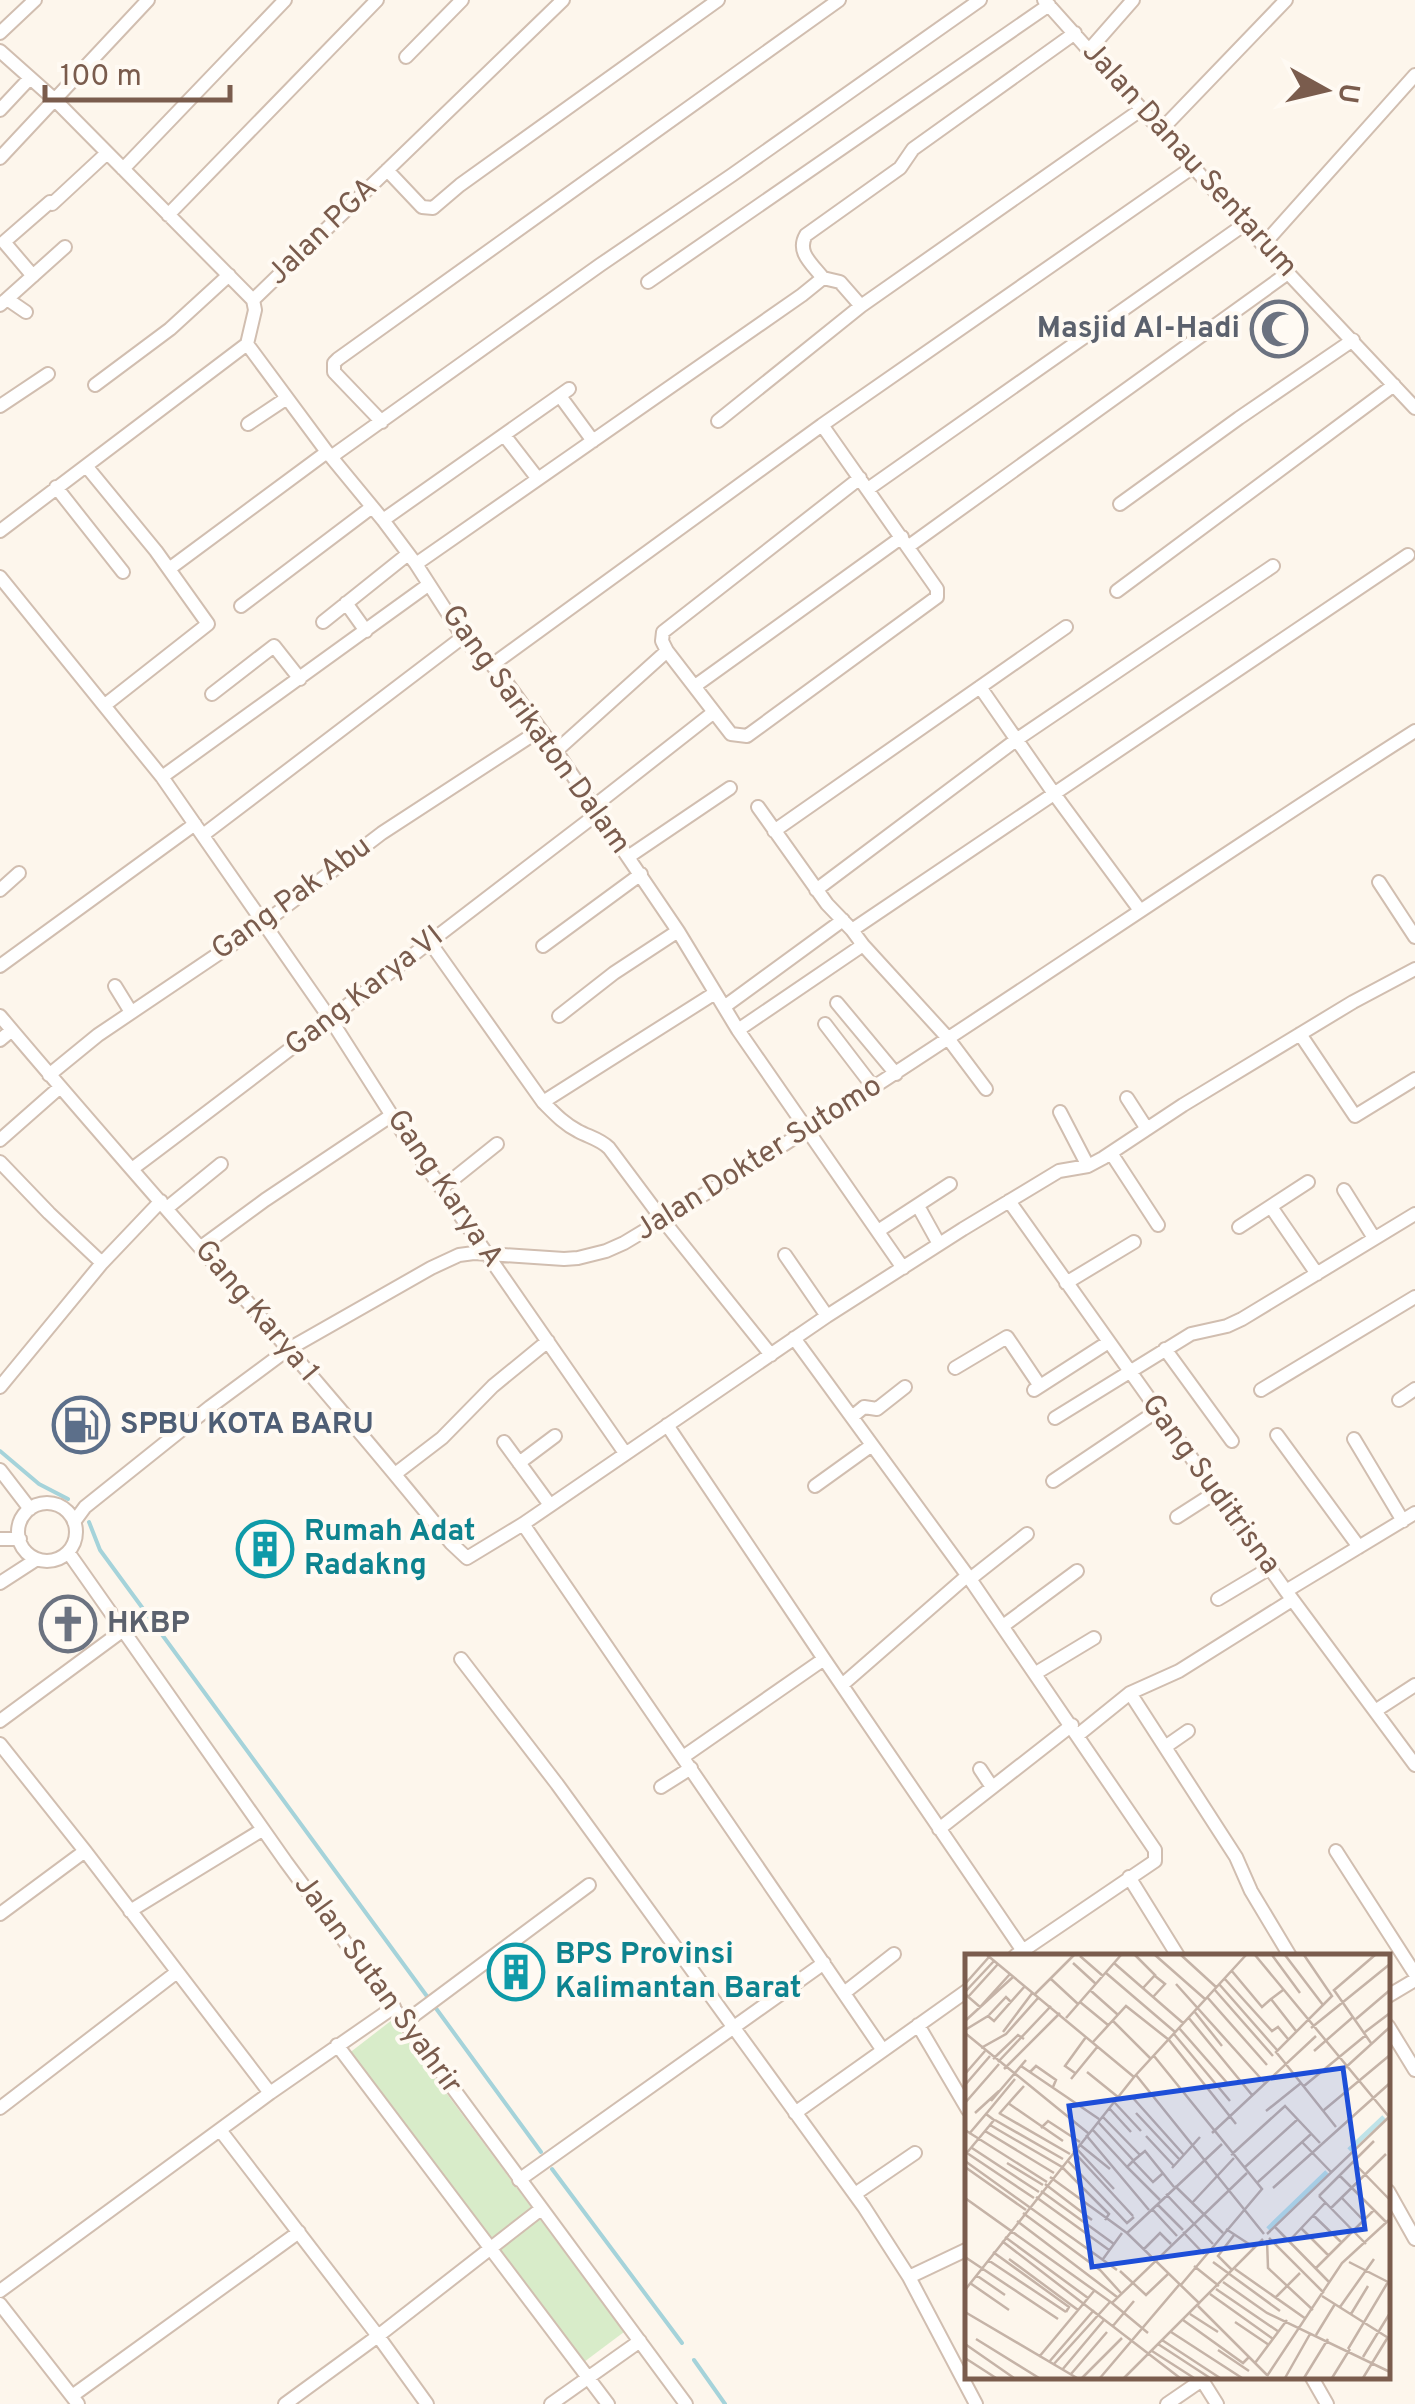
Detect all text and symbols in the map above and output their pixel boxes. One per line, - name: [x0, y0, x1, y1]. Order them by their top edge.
- street label: Jalan Danau Sentarum: [1073, 35, 1305, 285]
- scale bar: [45, 40, 230, 102]
- north arrow: [1275, 40, 1375, 140]
- text: 100 m: [60, 59, 142, 96]
- text: U: [1328, 81, 1366, 105]
- street label: Jalan PGA: [260, 170, 386, 294]
- mosque icon: Masjid Al-Hadi: [1249, 299, 1309, 359]
- place label: Masjid Al-Hadi: [1037, 311, 1240, 348]
- street label: Gang Sarikaton Dalam: [432, 598, 638, 862]
- street label: Gang Pak Abu: [205, 829, 379, 969]
- street label: Gang Karya VI: [279, 919, 451, 1065]
- street label: Jalan Dokter Sutomo: [629, 1068, 889, 1250]
- street label: Gang Karya A: [378, 1103, 510, 1275]
- street label: Gang Karya 1: [186, 1233, 326, 1391]
- street label: Gang Suditrisna: [1132, 1388, 1288, 1582]
- fuel station icon: SPBU KOTA BARU: [51, 1395, 111, 1455]
- place label: SPBU KOTA BARU: [120, 1407, 374, 1444]
- place label: Rumah Adat Radakng: [304, 1514, 476, 1585]
- building icon: Rumah Adat Radakng: [235, 1519, 295, 1579]
- church icon: HKBP: [38, 1594, 98, 1654]
- place label: HKBP: [107, 1606, 190, 1643]
- street label: Jalan Sutan Syahrir: [285, 1868, 469, 2102]
- place label: BPS Provinsi Kalimantan Barat: [555, 1937, 802, 2008]
- building icon: BPS Provinsi Kalimantan Barat: [486, 1942, 546, 2002]
- inset map: [965, 1954, 1390, 2379]

